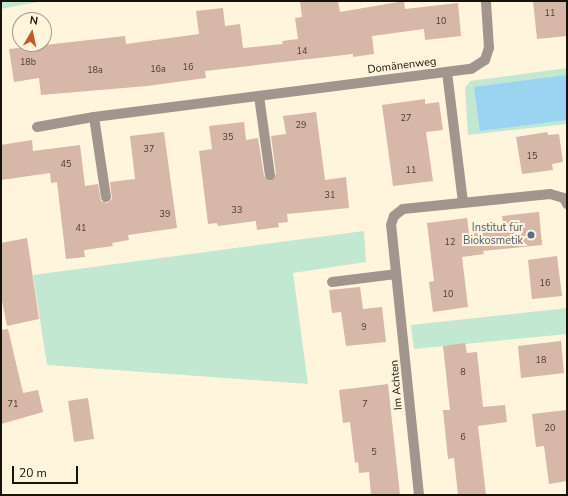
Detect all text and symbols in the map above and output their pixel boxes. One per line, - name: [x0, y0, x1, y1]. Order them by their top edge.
- house number: 11: [545, 8, 555, 18]
- north arrow: [12, 12, 52, 52]
- text: N: [29, 13, 39, 29]
- house number: 10: [436, 16, 446, 26]
- house number: 14: [297, 46, 307, 56]
- street label: Domänenweg: [367, 55, 437, 77]
- house number: 18b: [20, 57, 36, 67]
- house number: 16: [183, 62, 193, 72]
- house number: 16a: [150, 64, 166, 74]
- house number: 18a: [87, 65, 103, 75]
- house number: 27: [401, 113, 411, 123]
- house number: 29: [296, 120, 306, 130]
- house number: 35: [223, 132, 233, 142]
- house number: 37: [144, 144, 154, 154]
- house number: 15: [527, 151, 537, 161]
- house number: 45: [61, 159, 71, 169]
- house number: 11: [406, 165, 416, 175]
- house number: 31: [325, 190, 335, 200]
- house number: 33: [232, 205, 242, 215]
- house number: 39: [160, 209, 170, 219]
- place label: Institut für Biokosmetik: [463, 222, 523, 248]
- house number: 41: [76, 223, 86, 233]
- marker: Institut für Biokosmetik: [526, 230, 536, 240]
- house number: 12: [445, 237, 455, 247]
- house number: 16: [540, 278, 550, 288]
- house number: 10: [443, 289, 453, 299]
- house number: 9: [361, 322, 367, 332]
- house number: 18: [536, 355, 546, 365]
- street label: Im Achten: [388, 359, 406, 411]
- house number: 8: [460, 367, 466, 377]
- house number: 71: [8, 399, 18, 409]
- house number: 7: [362, 399, 368, 409]
- house number: 20: [545, 423, 555, 433]
- house number: 6: [460, 432, 466, 442]
- house number: 5: [371, 447, 377, 457]
- scale bar: [14, 458, 80, 484]
- text: 20 m: [19, 465, 47, 481]

